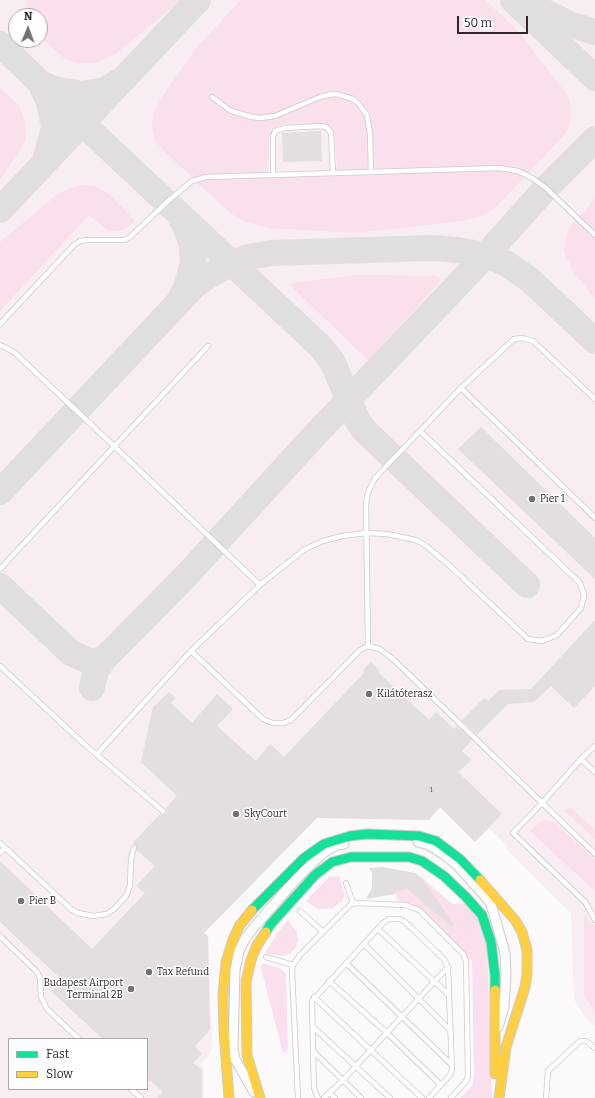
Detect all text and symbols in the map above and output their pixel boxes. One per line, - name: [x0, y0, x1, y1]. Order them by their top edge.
- north arrow: [8, 8, 48, 48]
- scale bar: [459, 8, 530, 34]
- text: N: [24, 10, 33, 23]
- text: 50 m: [464, 16, 492, 30]
- place label: Pier 1: [540, 493, 565, 505]
- marker: Pier 1: [527, 494, 537, 504]
- place label: Kilátóterasz: [377, 688, 432, 700]
- marker: Kilátóterasz: [364, 689, 374, 699]
- house number: 1: [429, 785, 433, 795]
- place label: SkyCourt: [244, 808, 287, 820]
- marker: SkyCourt: [231, 809, 241, 819]
- place label: Pier B: [29, 895, 56, 907]
- marker: Pier B: [16, 896, 26, 906]
- place label: Tax Refund: [157, 966, 209, 978]
- marker: Tax Refund: [144, 967, 154, 977]
- place label: Budapest Airport Terminal 2B: [44, 977, 123, 1000]
- marker: Budapest Airport Terminal 2B: [126, 984, 136, 994]
- legend: [8, 1038, 148, 1090]
- text: Fast: [46, 1047, 69, 1061]
- text: Slow: [46, 1067, 73, 1081]

